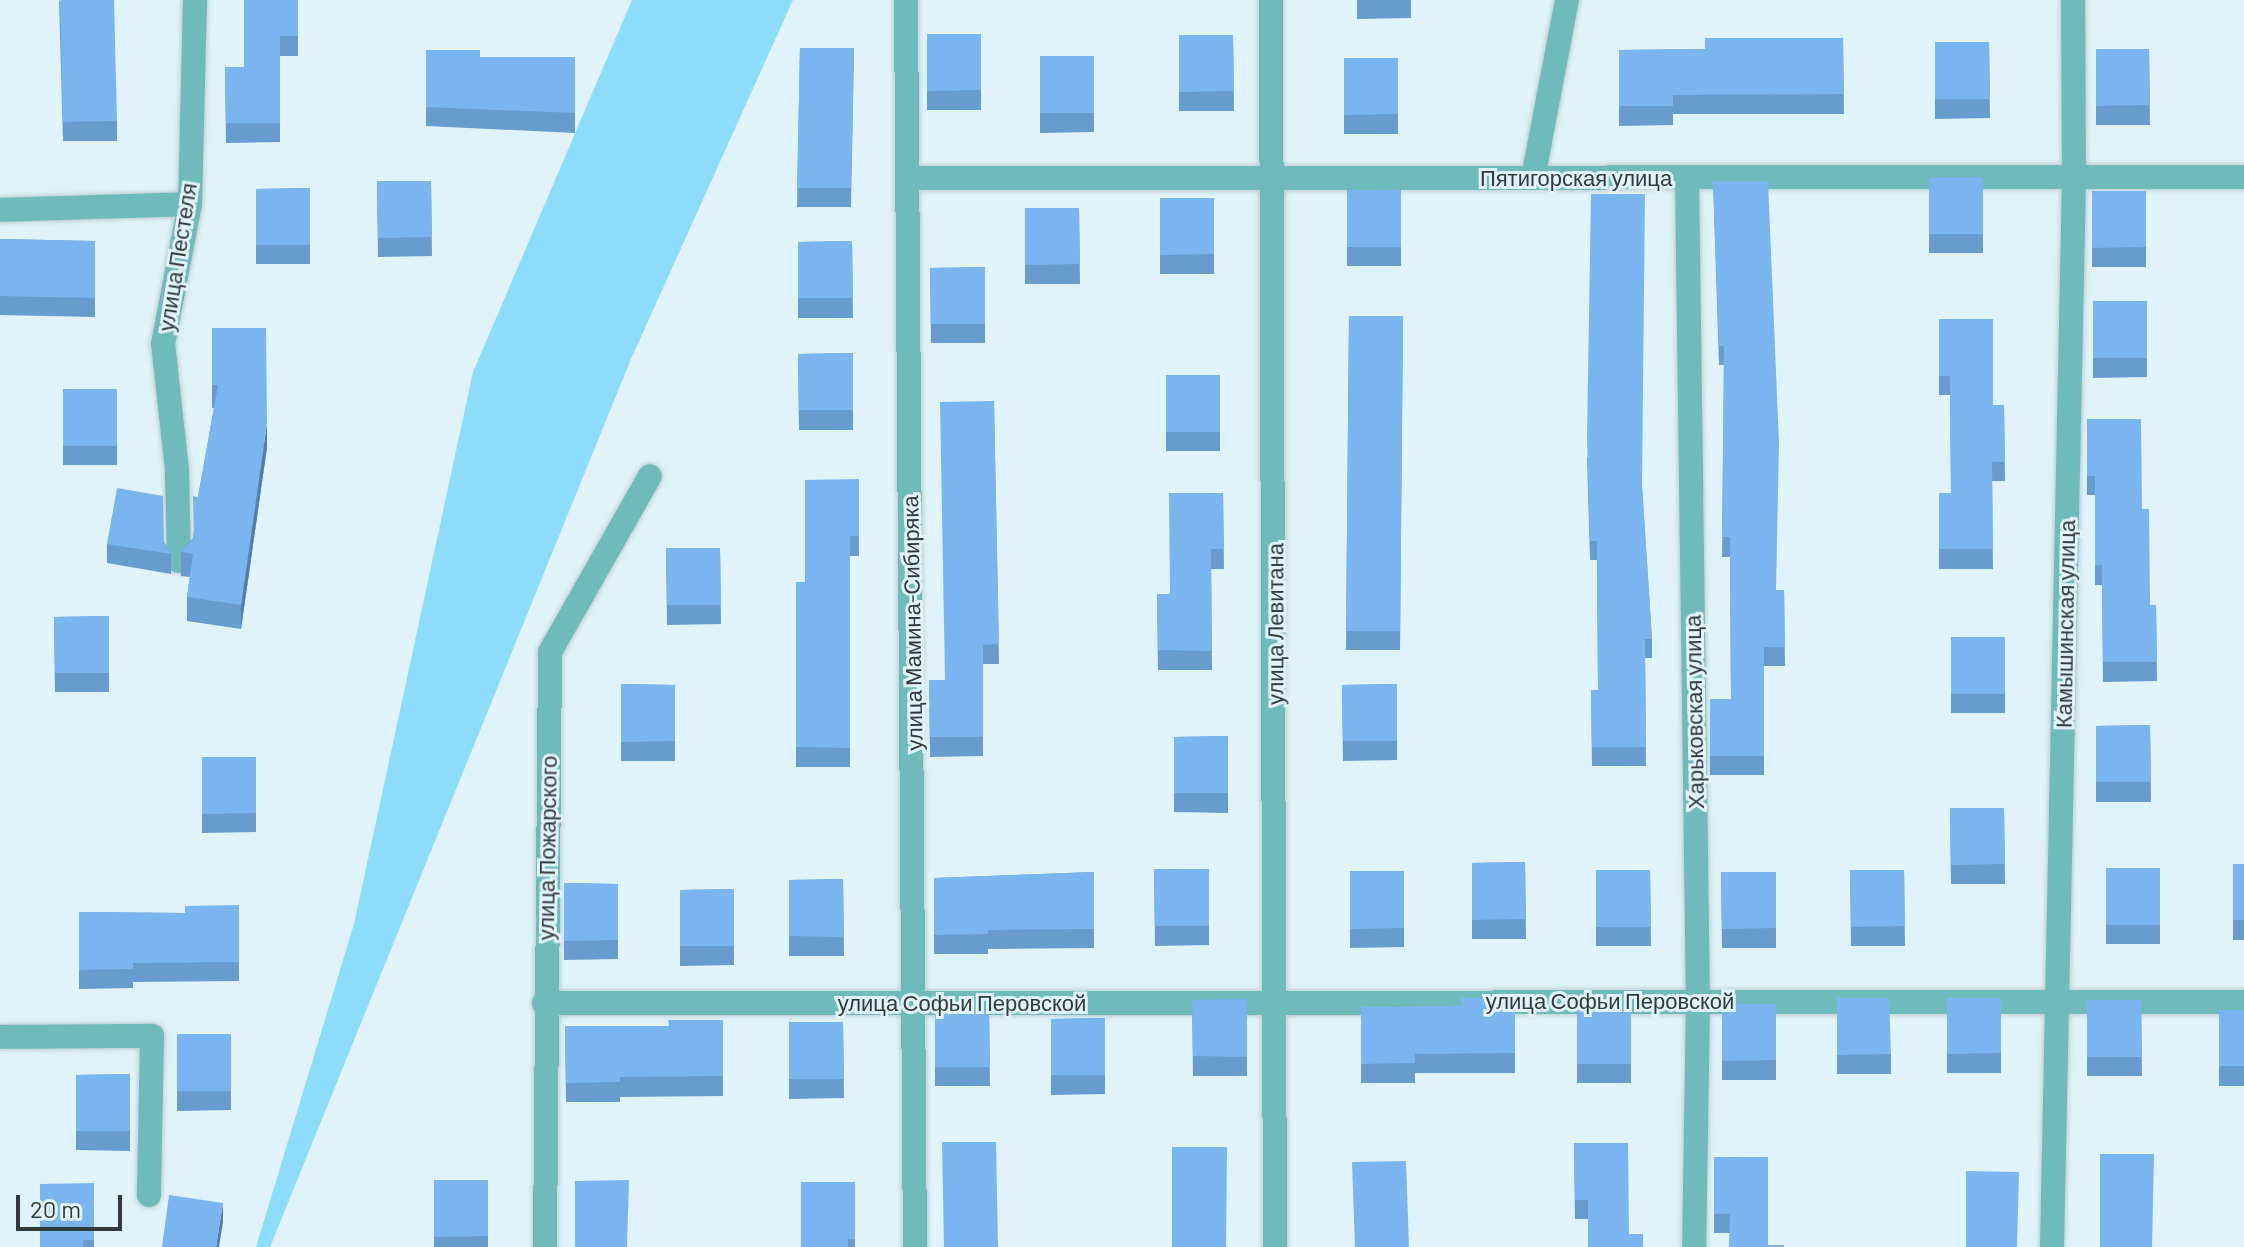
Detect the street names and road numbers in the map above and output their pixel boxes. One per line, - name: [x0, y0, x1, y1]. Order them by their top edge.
- street label: Пятигорская улица: [1480, 165, 1672, 191]
- street label: улица Пестеля: [152, 181, 202, 333]
- street label: улица Мамина-Сибиряка: [897, 495, 927, 751]
- street label: Камышинская улица: [2050, 520, 2080, 728]
- street label: улица Левитана: [1262, 543, 1288, 705]
- street label: Харьковская улица: [1679, 615, 1709, 809]
- street label: улица Пожарского: [532, 755, 562, 941]
- street label: улица Софьи Перовской: [1486, 988, 1734, 1014]
- street label: улица Софьи Перовской: [838, 990, 1086, 1016]

